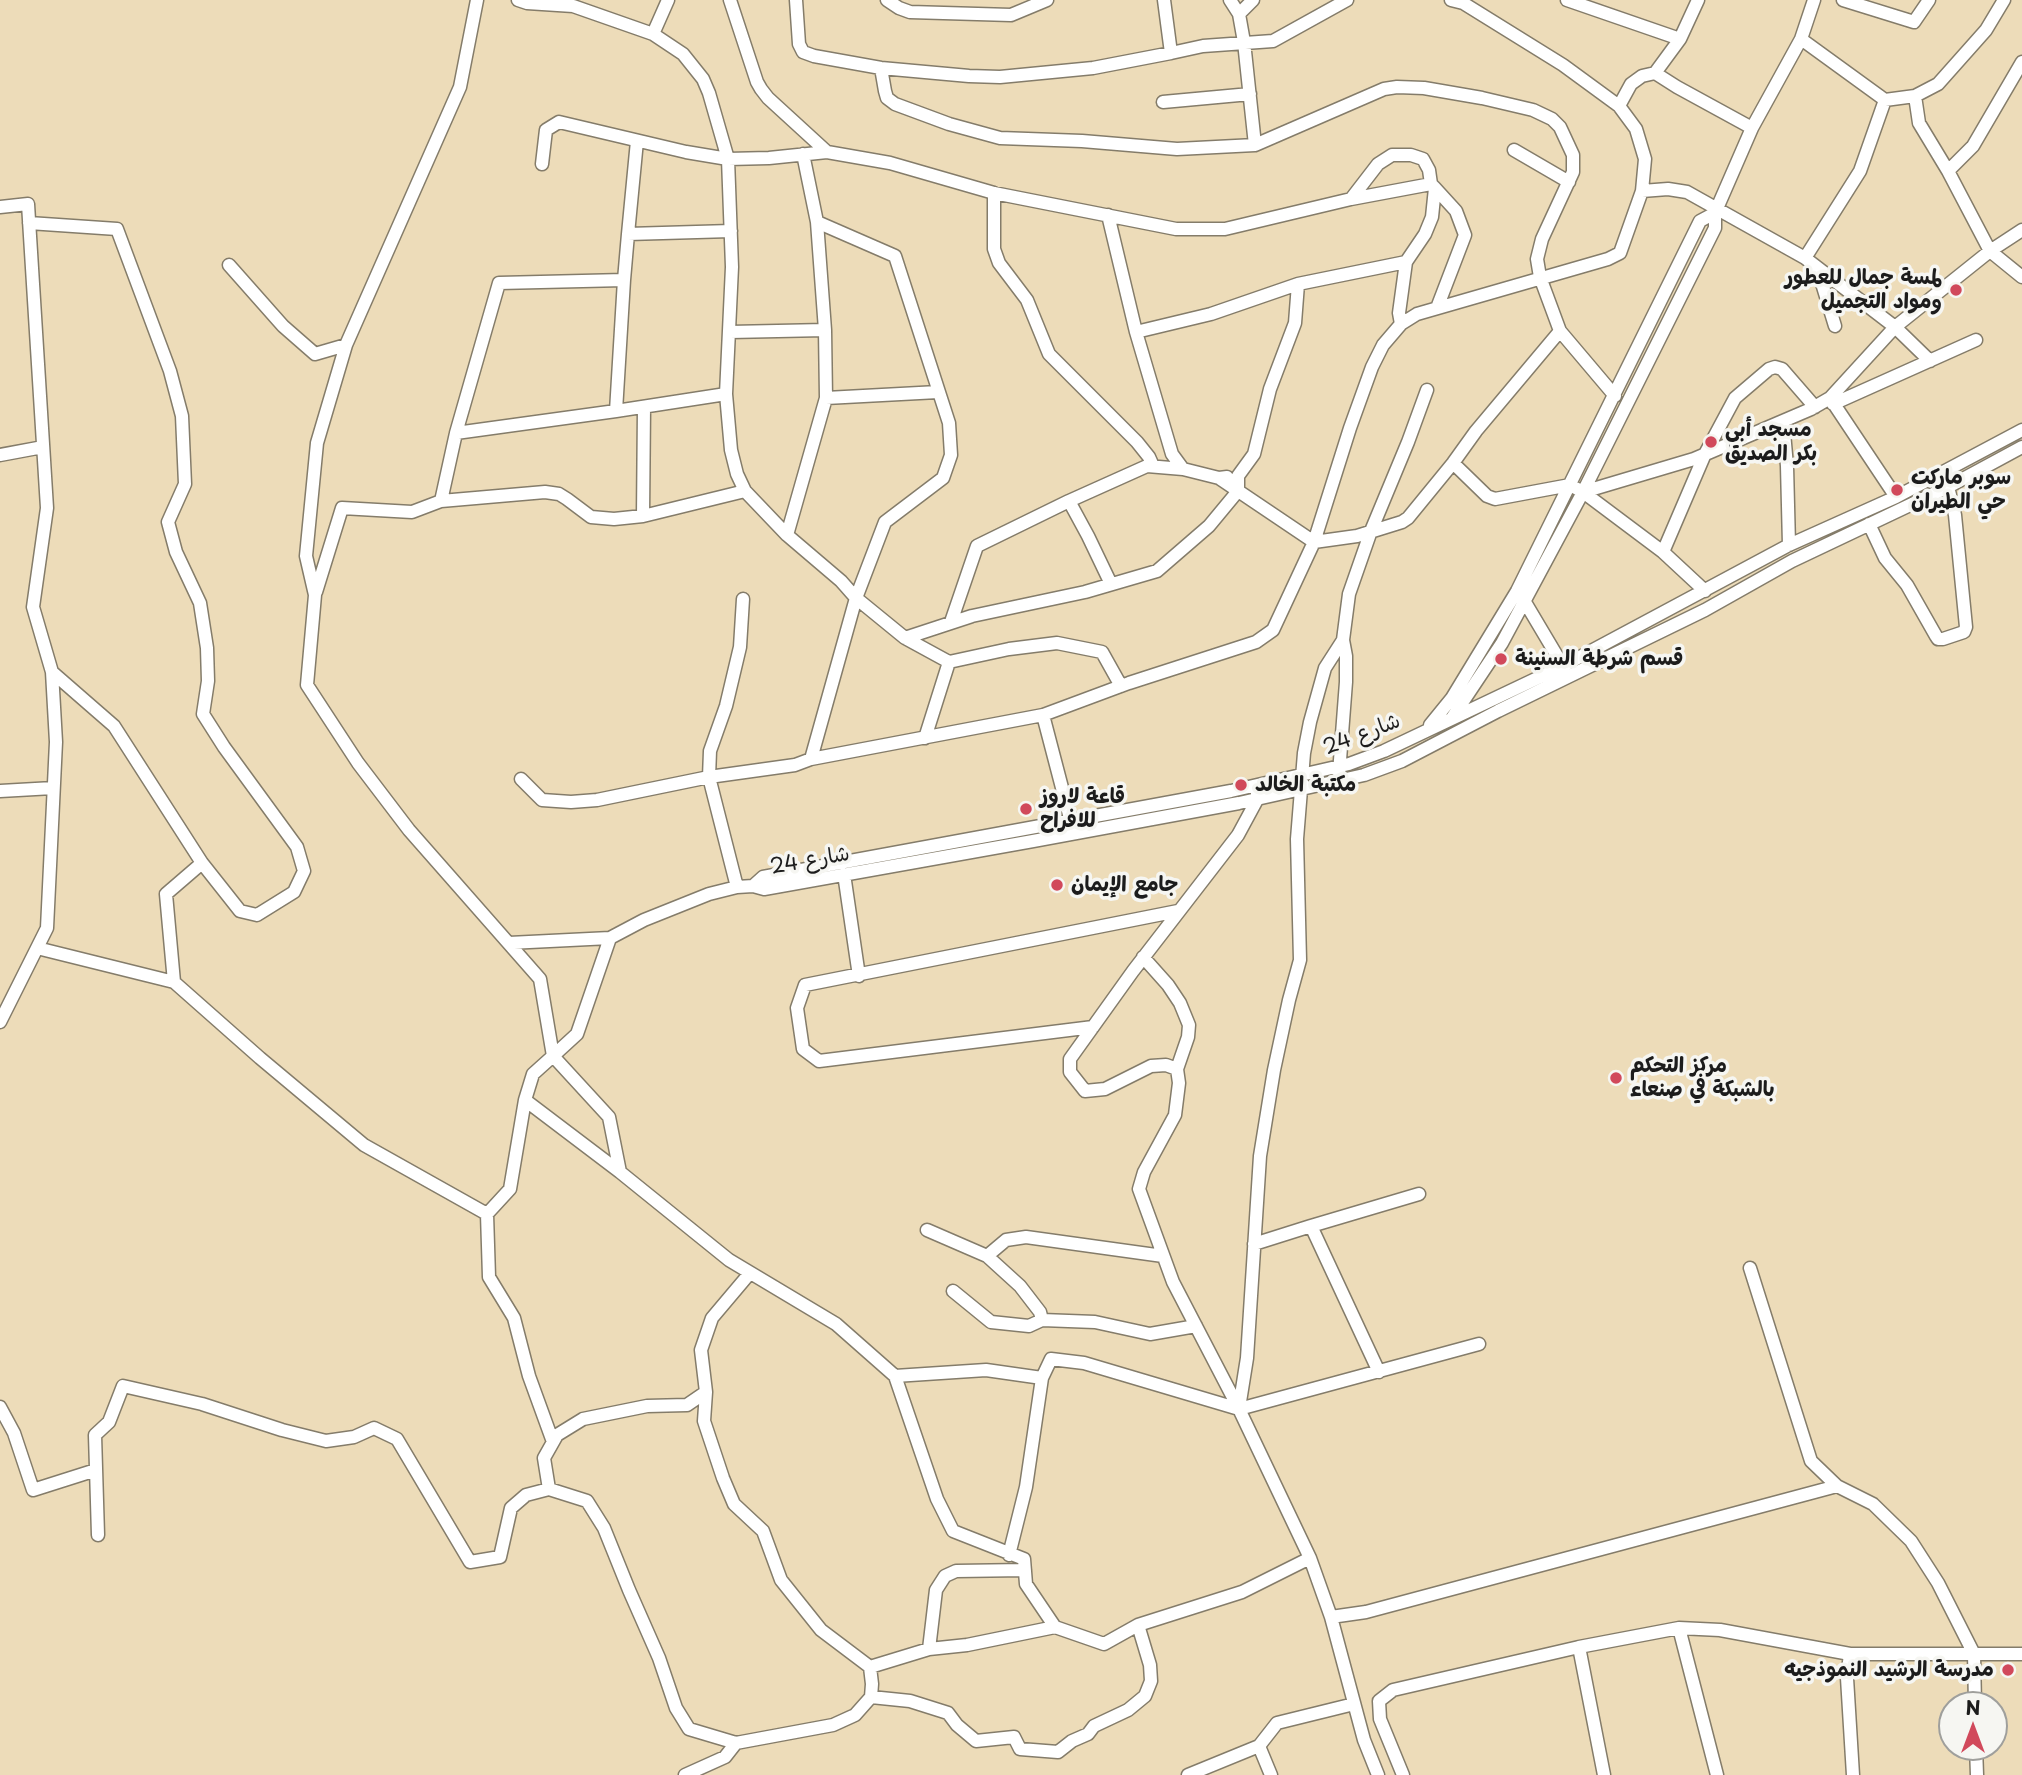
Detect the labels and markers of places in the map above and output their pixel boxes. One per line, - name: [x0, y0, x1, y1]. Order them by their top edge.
- place label: لمسة جمال للعطور ومواد التجميل: [1785, 265, 1942, 315]
- marker: لمسة جمال للعطور ومواد التجميل: [1948, 282, 1964, 298]
- place label: مسجد أبي بكر الصديق: [1725, 417, 1817, 467]
- marker: مسجد أبي بكر الصديق: [1703, 434, 1719, 450]
- place label: سوبر ماركت حي الطيران: [1911, 465, 2011, 515]
- marker: سوبر ماركت حي الطيران: [1889, 482, 1905, 498]
- place label: قسم شرطة السنينة: [1515, 646, 1683, 672]
- marker: قسم شرطة السنينة: [1493, 651, 1509, 667]
- place label: مكتبة الخالد: [1255, 772, 1356, 798]
- marker: مكتبة الخالد: [1233, 777, 1249, 793]
- place label: قاعة لاروز للافراح: [1040, 784, 1125, 834]
- marker: قاعة لاروز للافراح: [1018, 801, 1034, 817]
- place label: جامع الإيمان: [1071, 872, 1178, 898]
- marker: جامع الإيمان: [1049, 877, 1065, 893]
- place label: مركز التحكم بالشبكة في صنعاء: [1630, 1053, 1775, 1103]
- marker: مركز التحكم بالشبكة في صنعاء: [1608, 1070, 1624, 1086]
- place label: مدرسة الرشيد النموذجيه: [1784, 1657, 1994, 1683]
- marker: مدرسة الرشيد النموذجيه: [2000, 1662, 2016, 1678]

